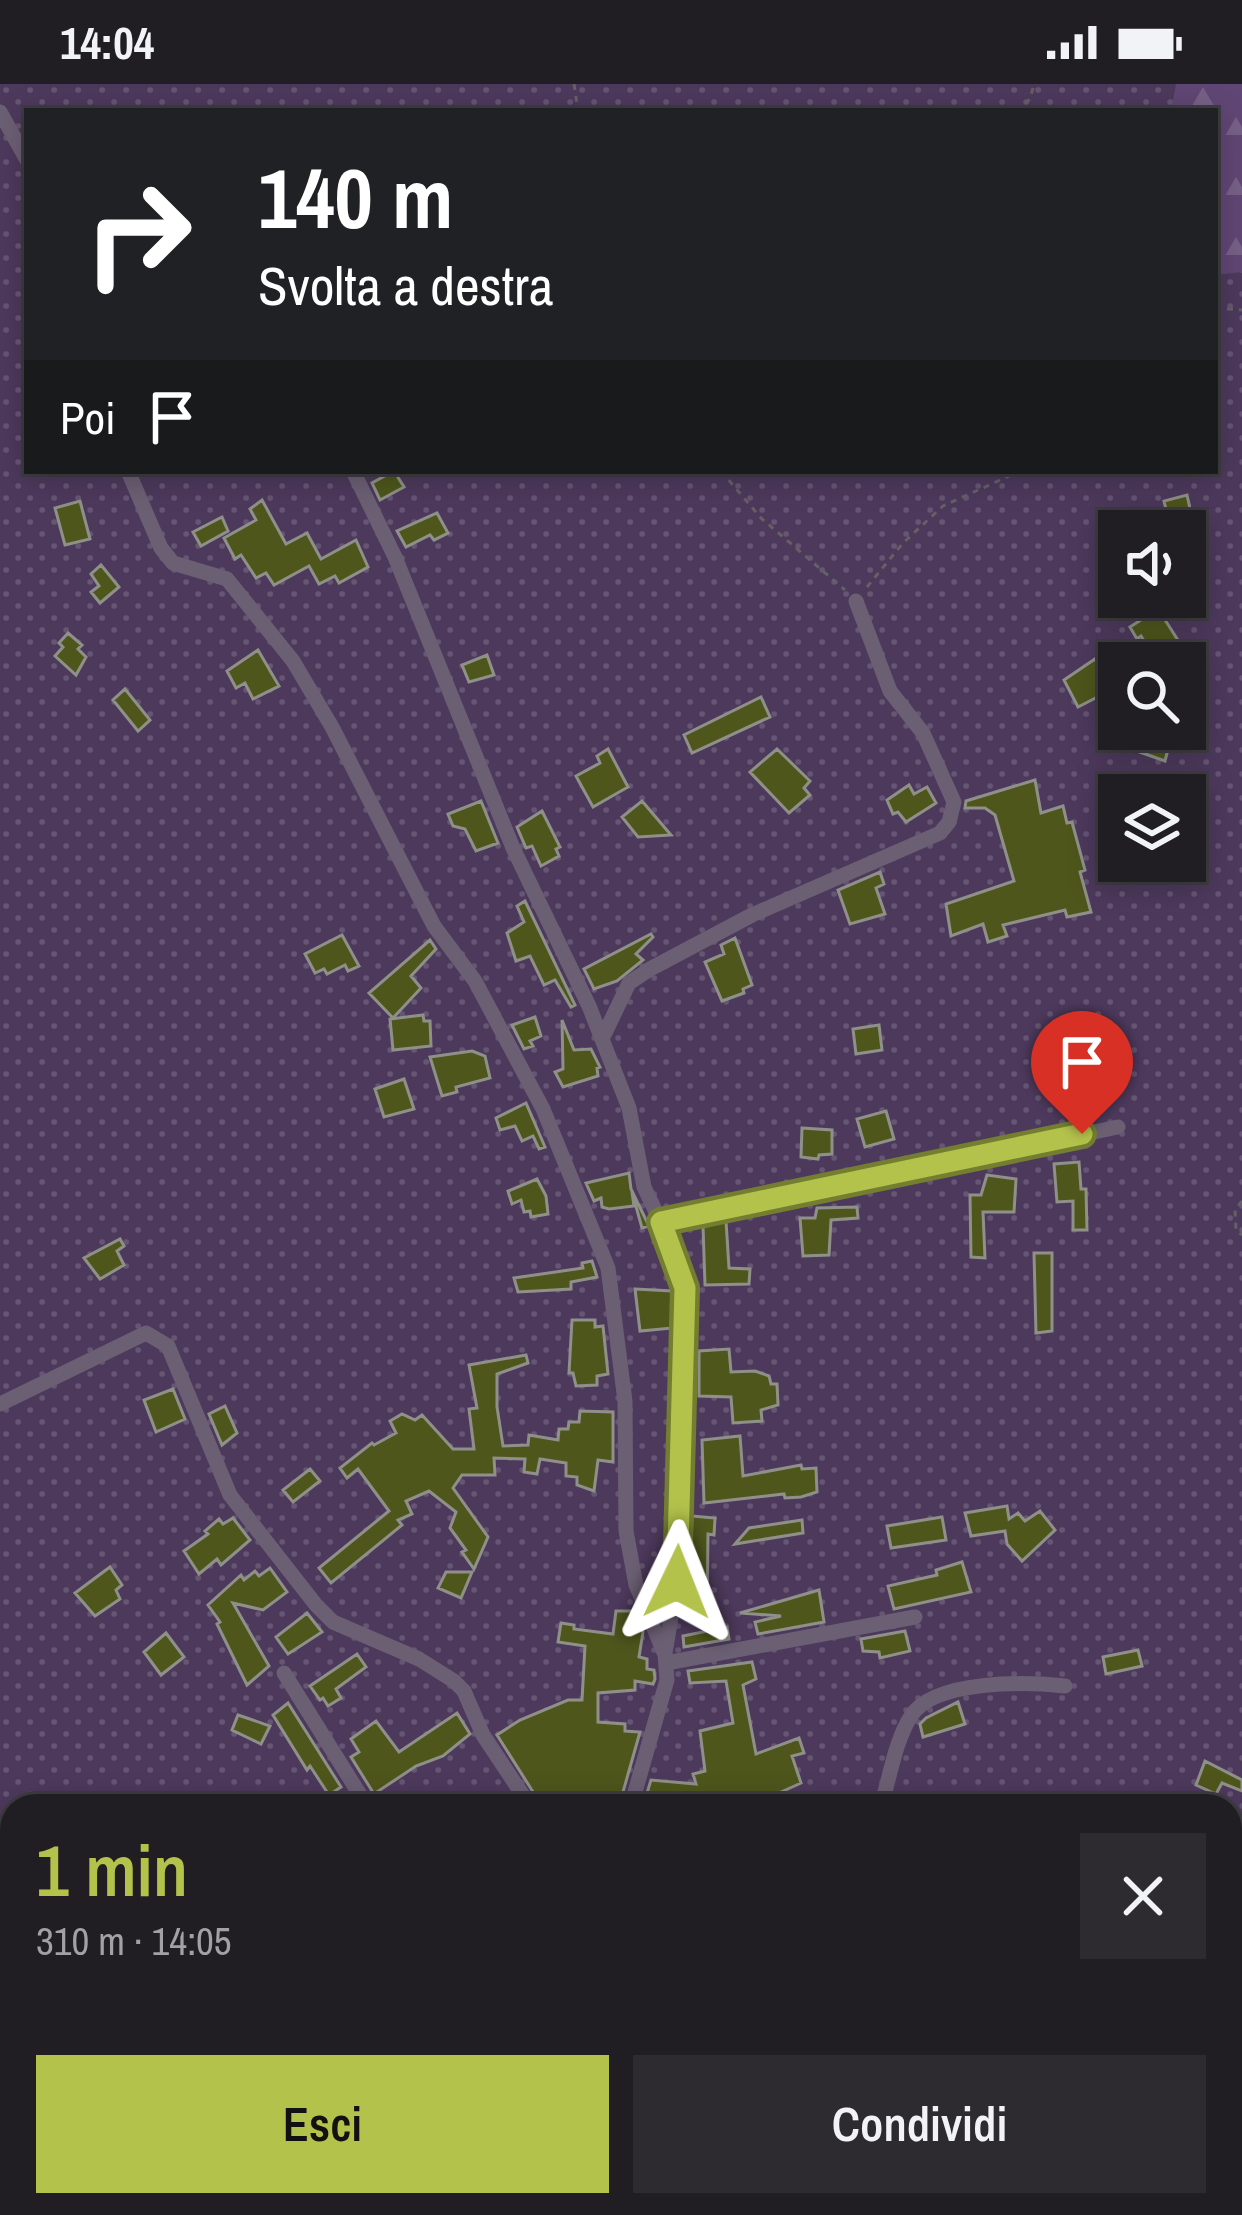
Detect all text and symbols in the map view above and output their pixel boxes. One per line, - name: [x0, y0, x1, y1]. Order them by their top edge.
- text: 14:04: [60, 12, 154, 73]
- text: 140 m: [258, 141, 453, 254]
- icon: right: [60, 156, 216, 312]
- text: Svolta a destra: [258, 249, 553, 322]
- icon: arrive: [139, 384, 205, 450]
- text: Poi: [60, 387, 115, 448]
- map controls: [1098, 510, 1206, 882]
- button: sound: [1098, 510, 1206, 618]
- button: search: [1098, 642, 1206, 750]
- button: layers: [1098, 774, 1206, 882]
- pin: [1031, 1011, 1133, 1134]
- icon: arrive: [1049, 1029, 1115, 1095]
- position arrow: [614, 1519, 740, 1645]
- text: 1 min: [36, 1821, 188, 1918]
- button: close: [1080, 1833, 1206, 1959]
- text: 310 m · 14:05: [36, 1915, 232, 1967]
- button: Esci: [36, 2055, 609, 2193]
- button: Condividi: [633, 2055, 1206, 2193]

